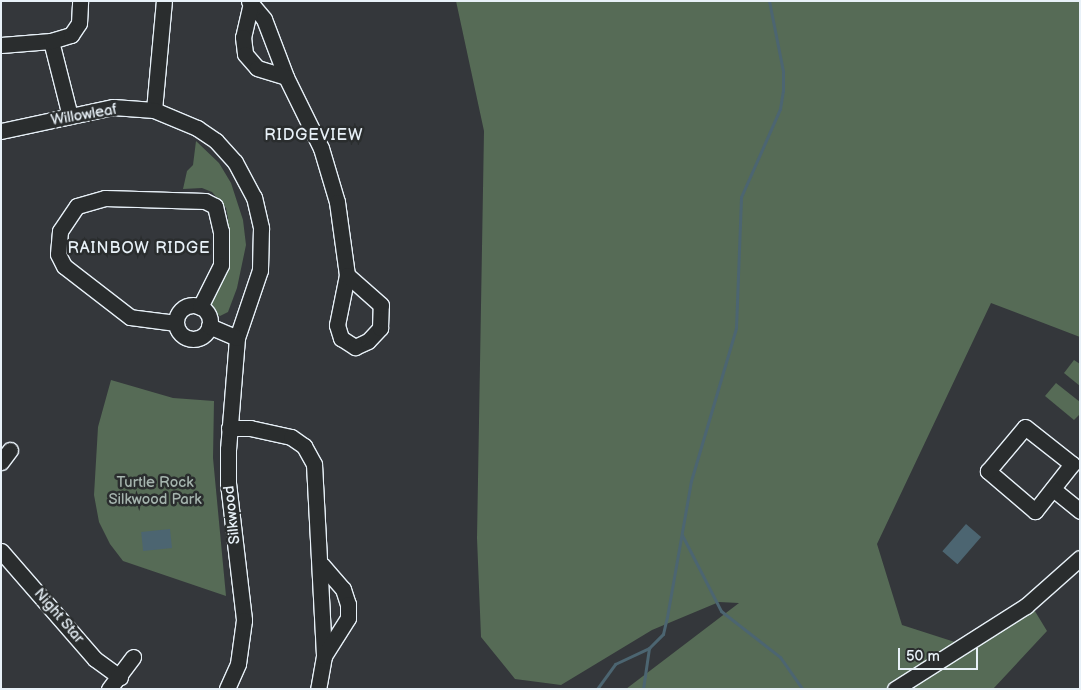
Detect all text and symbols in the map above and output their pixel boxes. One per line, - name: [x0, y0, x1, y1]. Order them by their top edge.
- street label: Willowleaf: [50, 100, 118, 130]
- district label: RIDGEVIEW: [263, 126, 365, 146]
- district label: RAINBOW RIDGE: [66, 239, 212, 259]
- park label: Turtle Rock Silkwood Park: [108, 473, 202, 508]
- street label: Silkwood: [220, 485, 244, 545]
- street label: Night Star: [30, 585, 88, 647]
- scale bar: [901, 638, 981, 670]
- text: 50 m: [906, 647, 940, 666]

